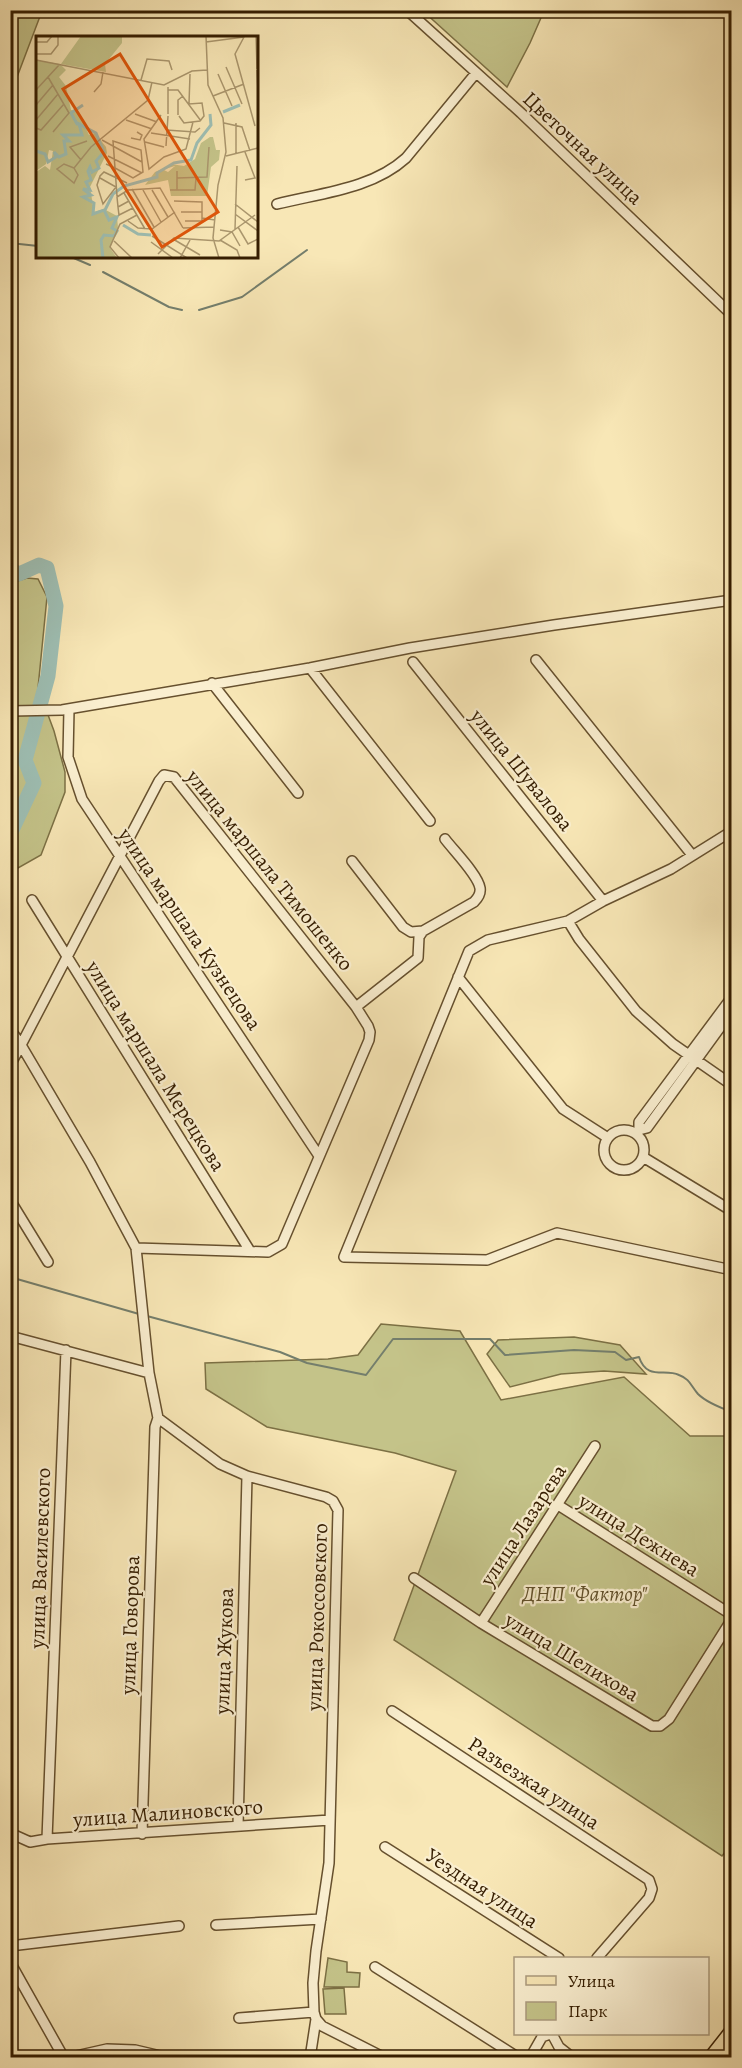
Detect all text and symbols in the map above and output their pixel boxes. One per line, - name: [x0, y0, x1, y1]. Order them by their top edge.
- inset map: [36, 36, 258, 258]
- street label: Цветочная улица: [517, 85, 649, 211]
- street label: улица Шувалова: [463, 702, 580, 837]
- street label: улица маршала Тимошенко: [179, 763, 360, 977]
- street label: улица маршала Кузнецова: [111, 821, 269, 1036]
- street label: улица маршала Мерецкова: [79, 954, 233, 1177]
- street label: улица Лазарева: [473, 1459, 573, 1592]
- street label: улица Василевского: [23, 1467, 57, 1650]
- street label: улица Дежнева: [572, 1486, 705, 1583]
- street label: улица Рокоссовского: [300, 1523, 334, 1712]
- street label: улица Говорова: [114, 1555, 146, 1696]
- park label: ДНП "Фактор": [521, 1580, 648, 1608]
- street label: улица Жукова: [208, 1587, 240, 1716]
- street label: улица Шелихова: [499, 1605, 645, 1708]
- street label: Разъезжая улица: [463, 1730, 606, 1836]
- street label: улица Малиновского: [71, 1792, 264, 1834]
- street label: Уездная улица: [420, 1841, 544, 1935]
- legend: [514, 1957, 709, 2035]
- text: Улица: [568, 1969, 616, 1993]
- text: Парк: [568, 1999, 608, 2023]

